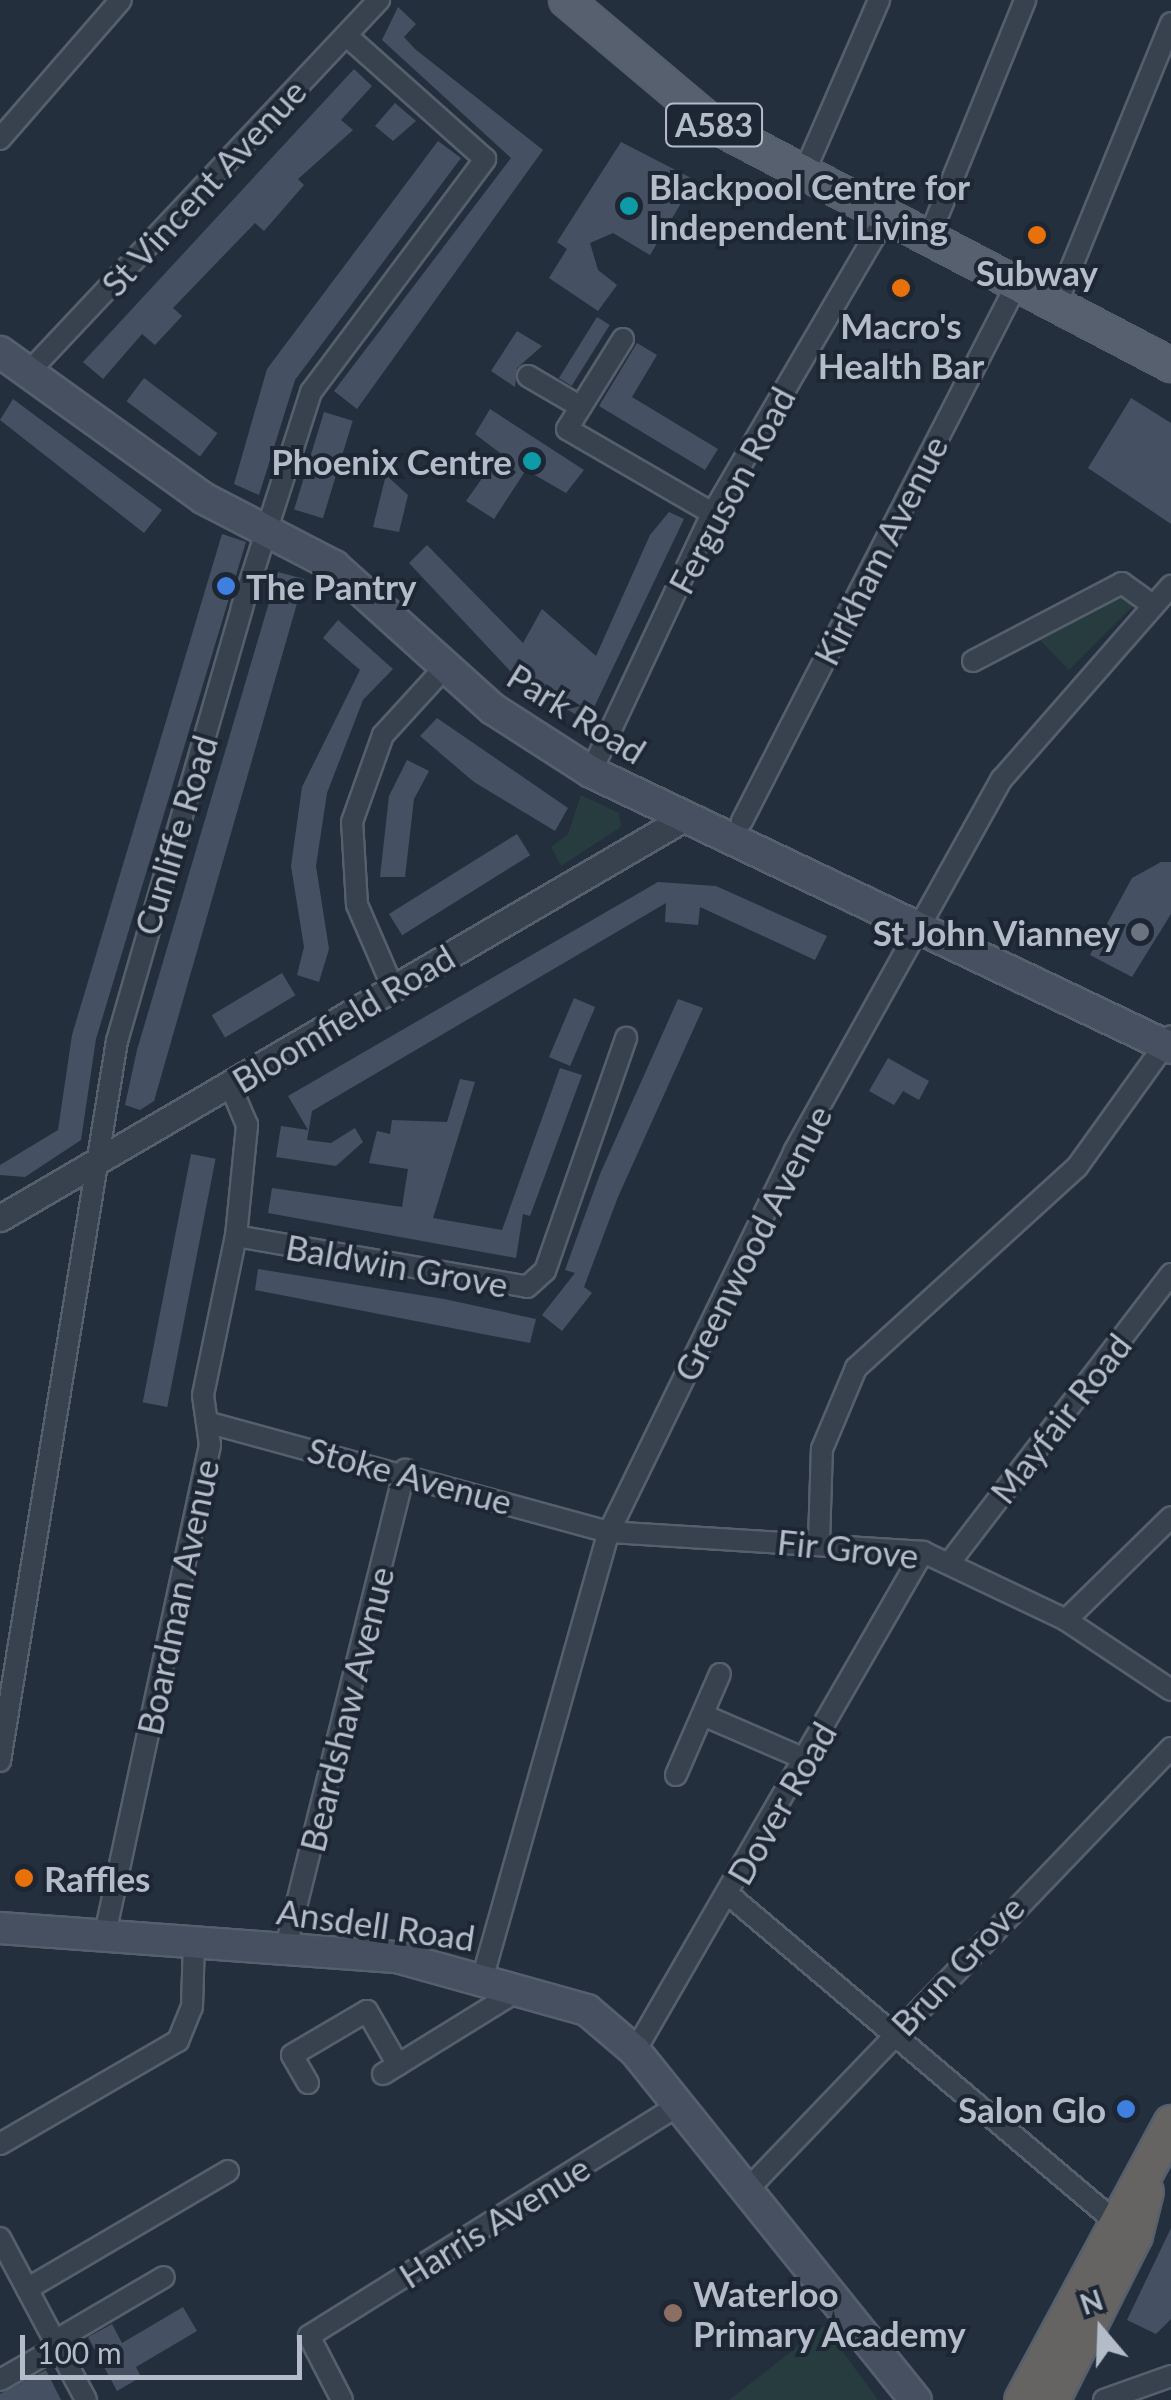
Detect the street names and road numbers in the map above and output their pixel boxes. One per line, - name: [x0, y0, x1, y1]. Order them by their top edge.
- street label: St Vincent Avenue: [91, 69, 315, 305]
- road number: A583: [664, 98, 764, 152]
- street label: Ferguson Road: [659, 380, 803, 600]
- street label: Kirkham Avenue: [804, 428, 956, 672]
- street label: Park Road: [500, 654, 654, 772]
- street label: Cunliffe Road: [125, 730, 225, 940]
- street label: Bloomfield Road: [224, 935, 462, 1101]
- street label: Greenwood Avenue: [664, 1098, 840, 1388]
- street label: Baldwin Grove: [283, 1225, 511, 1305]
- street label: Mayfair Road: [981, 1325, 1139, 1511]
- street label: Stoke Avenue: [303, 1427, 517, 1523]
- street label: Boardman Avenue: [127, 1455, 227, 1739]
- street label: Fir Grove: [775, 1520, 921, 1576]
- street label: Beardshaw Avenue: [290, 1561, 402, 1857]
- street label: Dover Road: [718, 1714, 844, 1892]
- street label: Brun Grove: [882, 1886, 1032, 2044]
- street label: Ansdell Road: [274, 1889, 478, 1959]
- street label: Harris Avenue: [391, 2146, 597, 2296]

